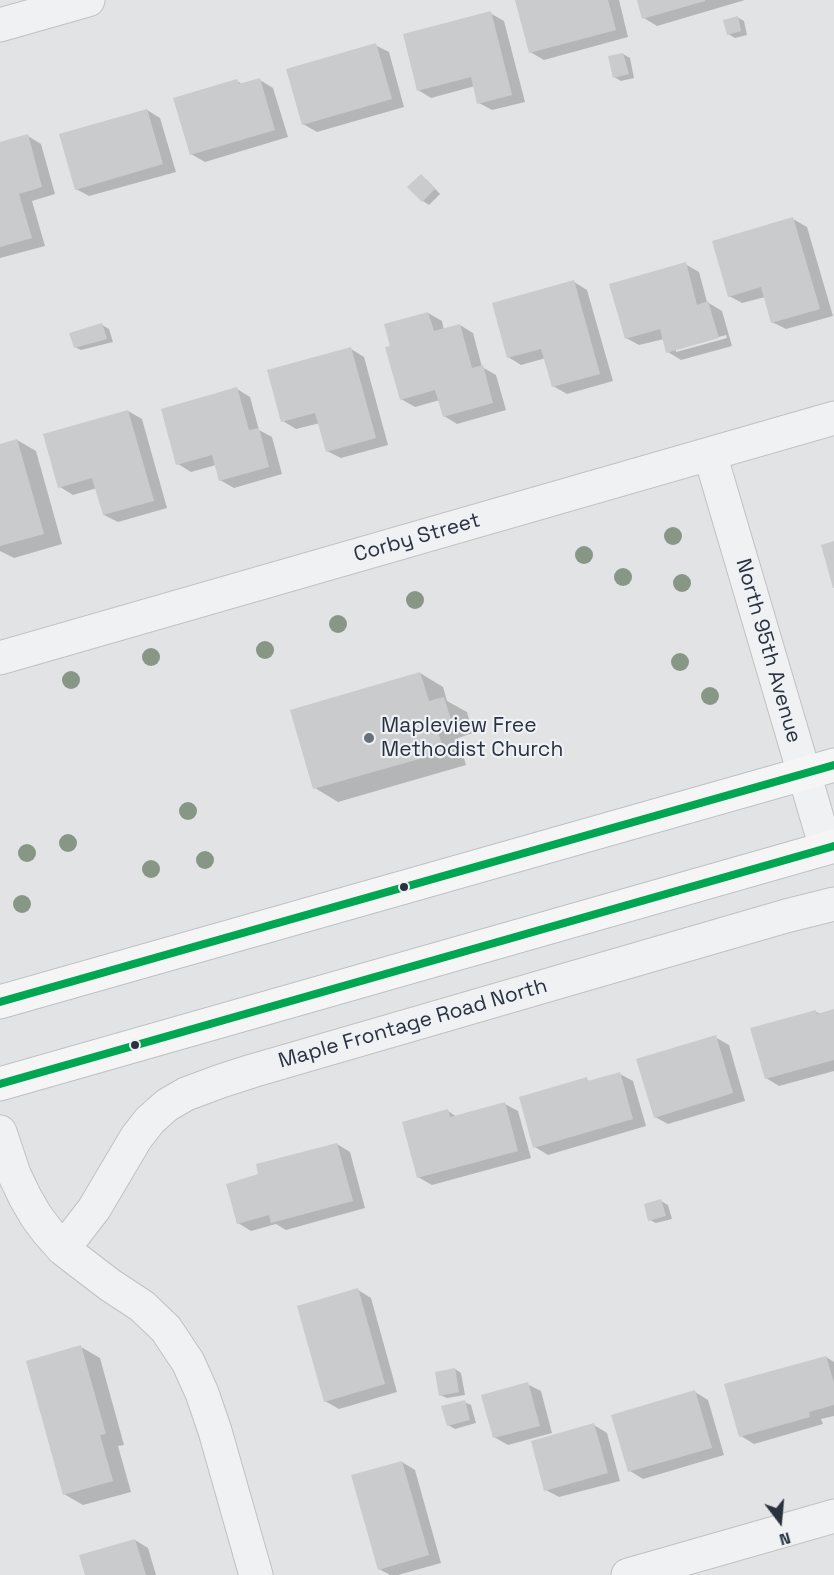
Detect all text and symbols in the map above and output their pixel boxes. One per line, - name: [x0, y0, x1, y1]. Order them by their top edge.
- street label: Corby Street: [351, 508, 483, 568]
- street label: North 95th Avenue: [730, 556, 806, 746]
- place label: Mapleview Free Methodist Church: [381, 713, 563, 763]
- marker: Mapleview Free Methodist Church: [362, 731, 376, 745]
- unlabelled marker: [398, 881, 410, 893]
- street label: Maple Frontage Road North: [276, 974, 550, 1074]
- unlabelled marker: [129, 1039, 141, 1051]
- north arrow: [750, 1491, 810, 1551]
- text: N: [777, 1527, 793, 1550]

